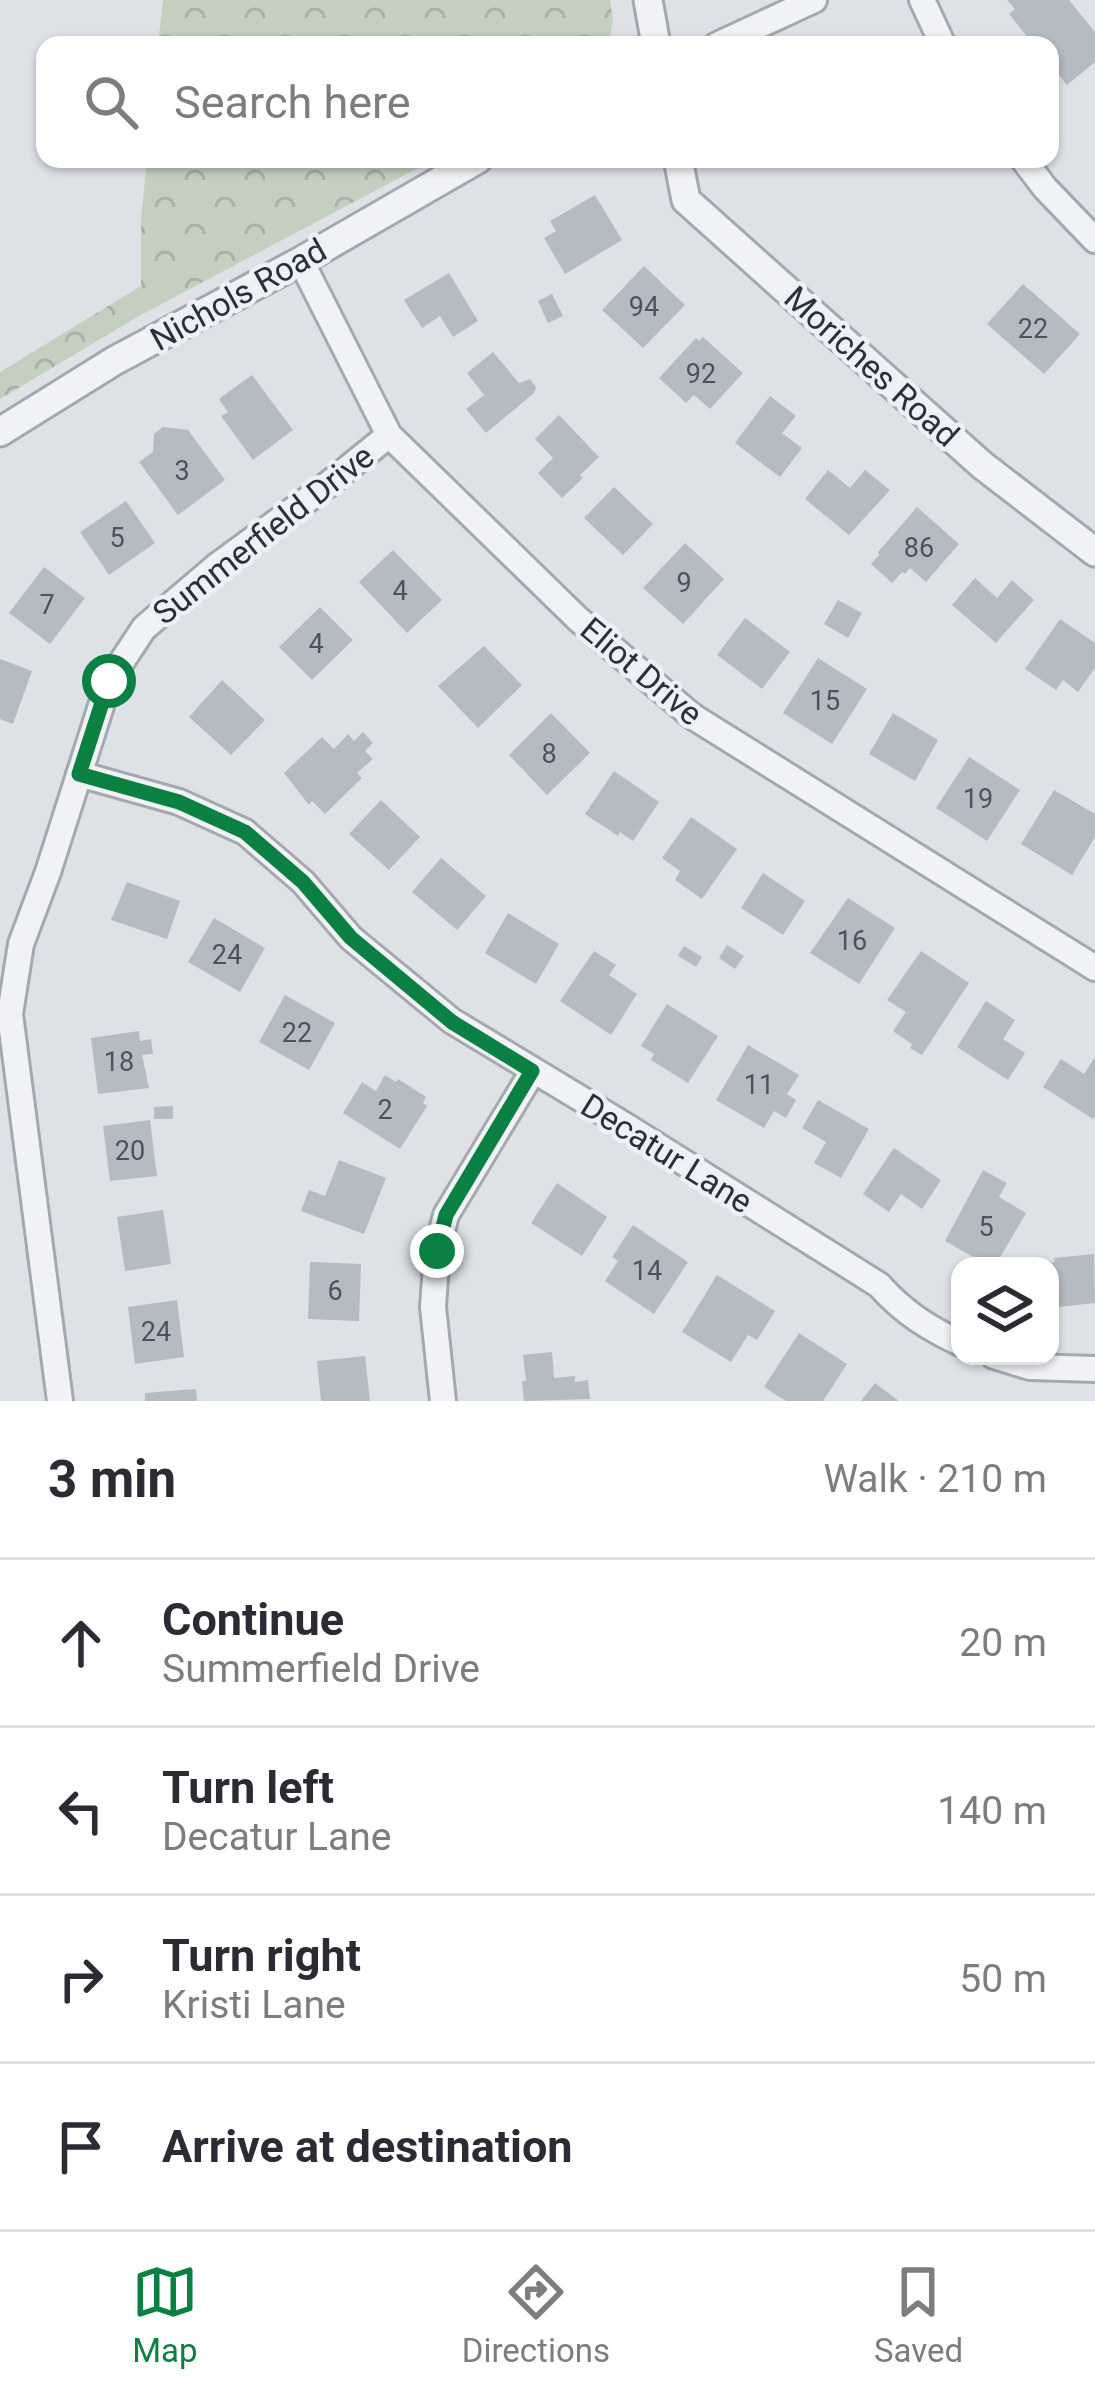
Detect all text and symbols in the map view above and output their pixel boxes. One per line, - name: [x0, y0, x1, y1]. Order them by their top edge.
- search box: [36, 36, 1059, 168]
- icon: search: [78, 69, 144, 135]
- text: Search here: [174, 76, 411, 129]
- street label: Nichols Road: [144, 230, 333, 359]
- street label: Moriches Road: [777, 278, 967, 455]
- house number: 94: [629, 291, 659, 323]
- house number: 22: [1018, 313, 1048, 345]
- house number: 92: [686, 358, 716, 390]
- street label: Summerfield Drive: [145, 436, 381, 633]
- house number: 3: [174, 455, 190, 487]
- house number: 5: [109, 522, 125, 554]
- house number: 86: [904, 532, 934, 564]
- house number: 9: [676, 567, 692, 599]
- house number: 4: [392, 575, 408, 607]
- house number: 7: [39, 589, 55, 621]
- street label: Eliot Drive: [573, 609, 710, 733]
- house number: 4: [308, 628, 324, 660]
- route start: [82, 654, 136, 708]
- house number: 15: [810, 685, 840, 717]
- house number: 8: [541, 738, 557, 770]
- house number: 19: [963, 783, 993, 815]
- house number: 16: [837, 925, 867, 957]
- house number: 24: [212, 939, 242, 971]
- house number: 22: [282, 1017, 312, 1049]
- house number: 18: [104, 1046, 134, 1078]
- house number: 11: [744, 1069, 774, 1101]
- street label: Decatur Lane: [574, 1085, 759, 1221]
- house number: 2: [377, 1094, 393, 1126]
- house number: 20: [115, 1135, 145, 1167]
- house number: 5: [978, 1211, 994, 1243]
- route end: [410, 1224, 464, 1278]
- house number: 14: [632, 1255, 662, 1287]
- map controls: [951, 1257, 1059, 1365]
- button: layers: [951, 1257, 1059, 1365]
- house number: 6: [327, 1275, 343, 1307]
- house number: 24: [141, 1316, 171, 1348]
- text: 3 min: [48, 1450, 176, 1509]
- text: Walk · 210 m: [823, 1456, 1047, 1502]
- text: Continue: [162, 1593, 344, 1646]
- icon: ahead: [48, 1610, 114, 1676]
- text: 20 m: [959, 1620, 1047, 1666]
- text: Summerfield Drive: [162, 1646, 480, 1692]
- text: Turn left: [162, 1761, 334, 1814]
- icon: left: [48, 1778, 114, 1844]
- text: 140 m: [937, 1788, 1047, 1834]
- text: Decatur Lane: [162, 1814, 392, 1860]
- text: Turn right: [162, 1929, 361, 1982]
- icon: right: [48, 1946, 114, 2012]
- text: 50 m: [959, 1956, 1047, 2002]
- text: Kristi Lane: [162, 1982, 346, 2028]
- icon: arrive: [48, 2114, 114, 2180]
- text: Arrive at destination: [162, 2120, 573, 2173]
- tab: Map: [132, 2259, 198, 2370]
- tab: Directions: [462, 2259, 610, 2370]
- tab: Saved: [874, 2259, 963, 2370]

